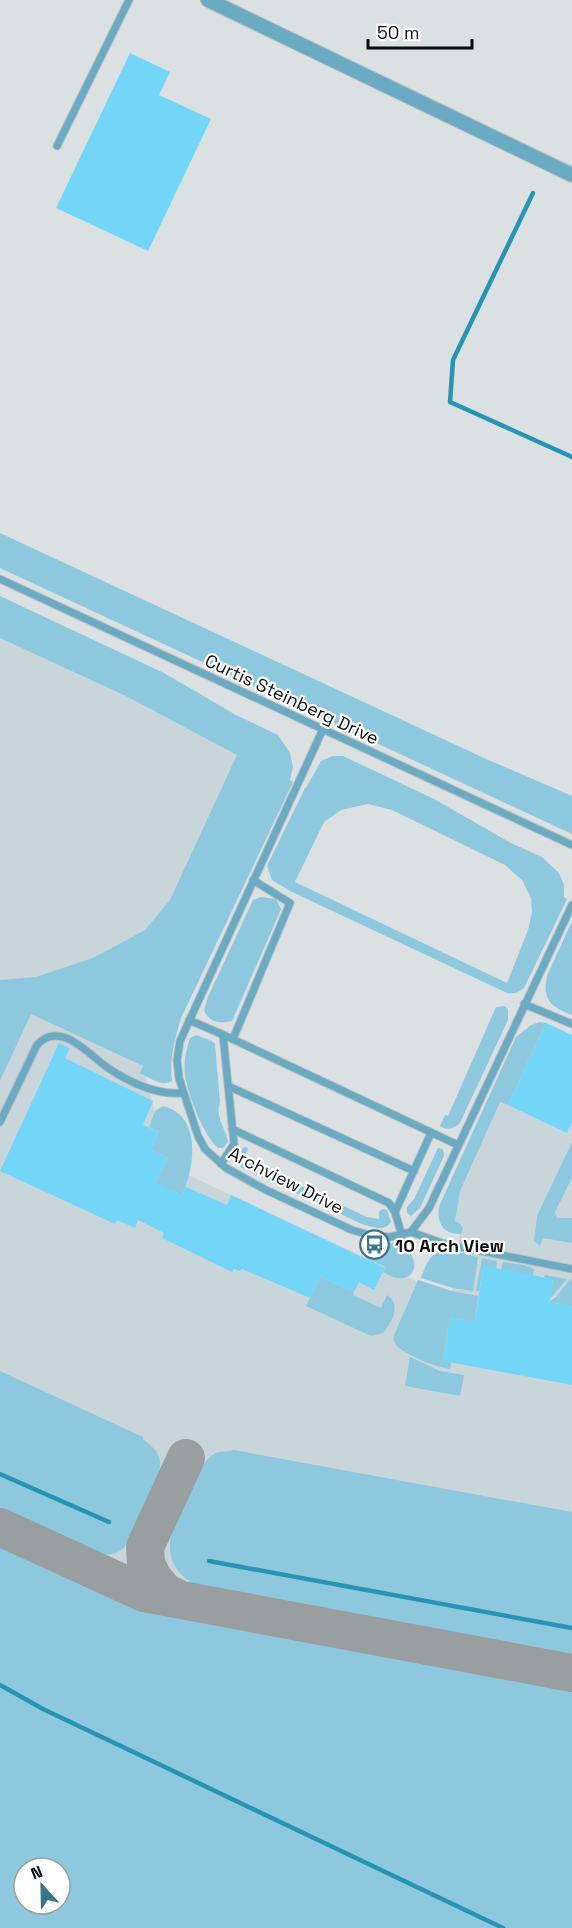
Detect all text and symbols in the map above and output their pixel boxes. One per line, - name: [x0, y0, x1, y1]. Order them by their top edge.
- scale bar: [368, 12, 472, 50]
- text: 50 m: [377, 21, 419, 44]
- street label: Curtis Steinberg Drive: [201, 649, 383, 749]
- street label: Archview Drive: [225, 1141, 347, 1219]
- bus stop icon: 10 Arch View: [358, 1229, 390, 1261]
- place label: 10 Arch View: [395, 1234, 504, 1257]
- north arrow: [12, 1856, 72, 1916]
- text: N: [28, 1861, 45, 1884]

